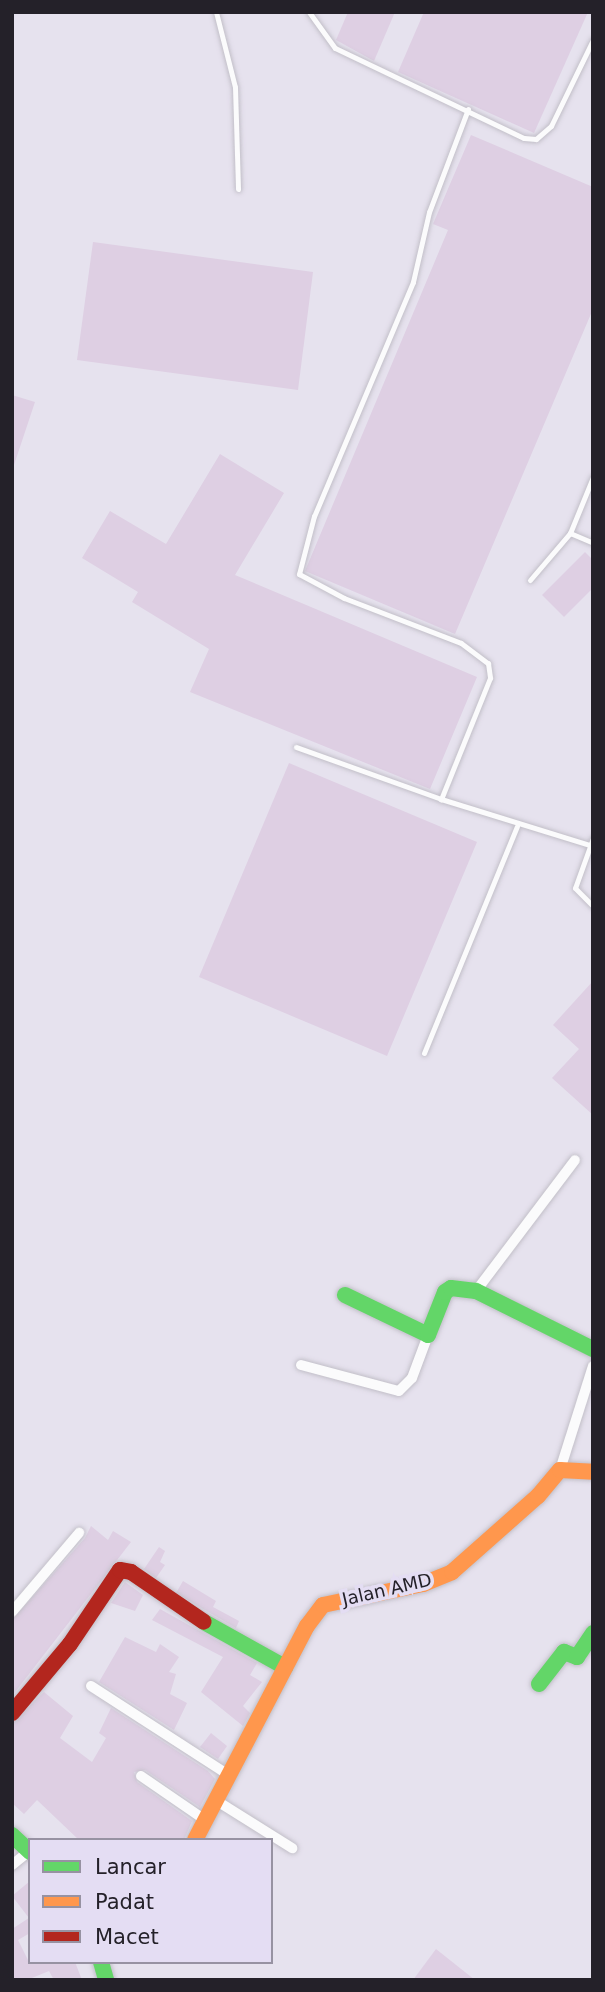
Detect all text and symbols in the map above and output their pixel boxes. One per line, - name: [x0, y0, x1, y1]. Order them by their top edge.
- street label: Jalan AMD: [340, 1569, 434, 1611]
- legend: [28, 1838, 273, 1964]
- text: Lancar: [95, 1855, 166, 1879]
- text: Padat: [95, 1890, 154, 1914]
- text: Macet: [95, 1925, 159, 1949]

